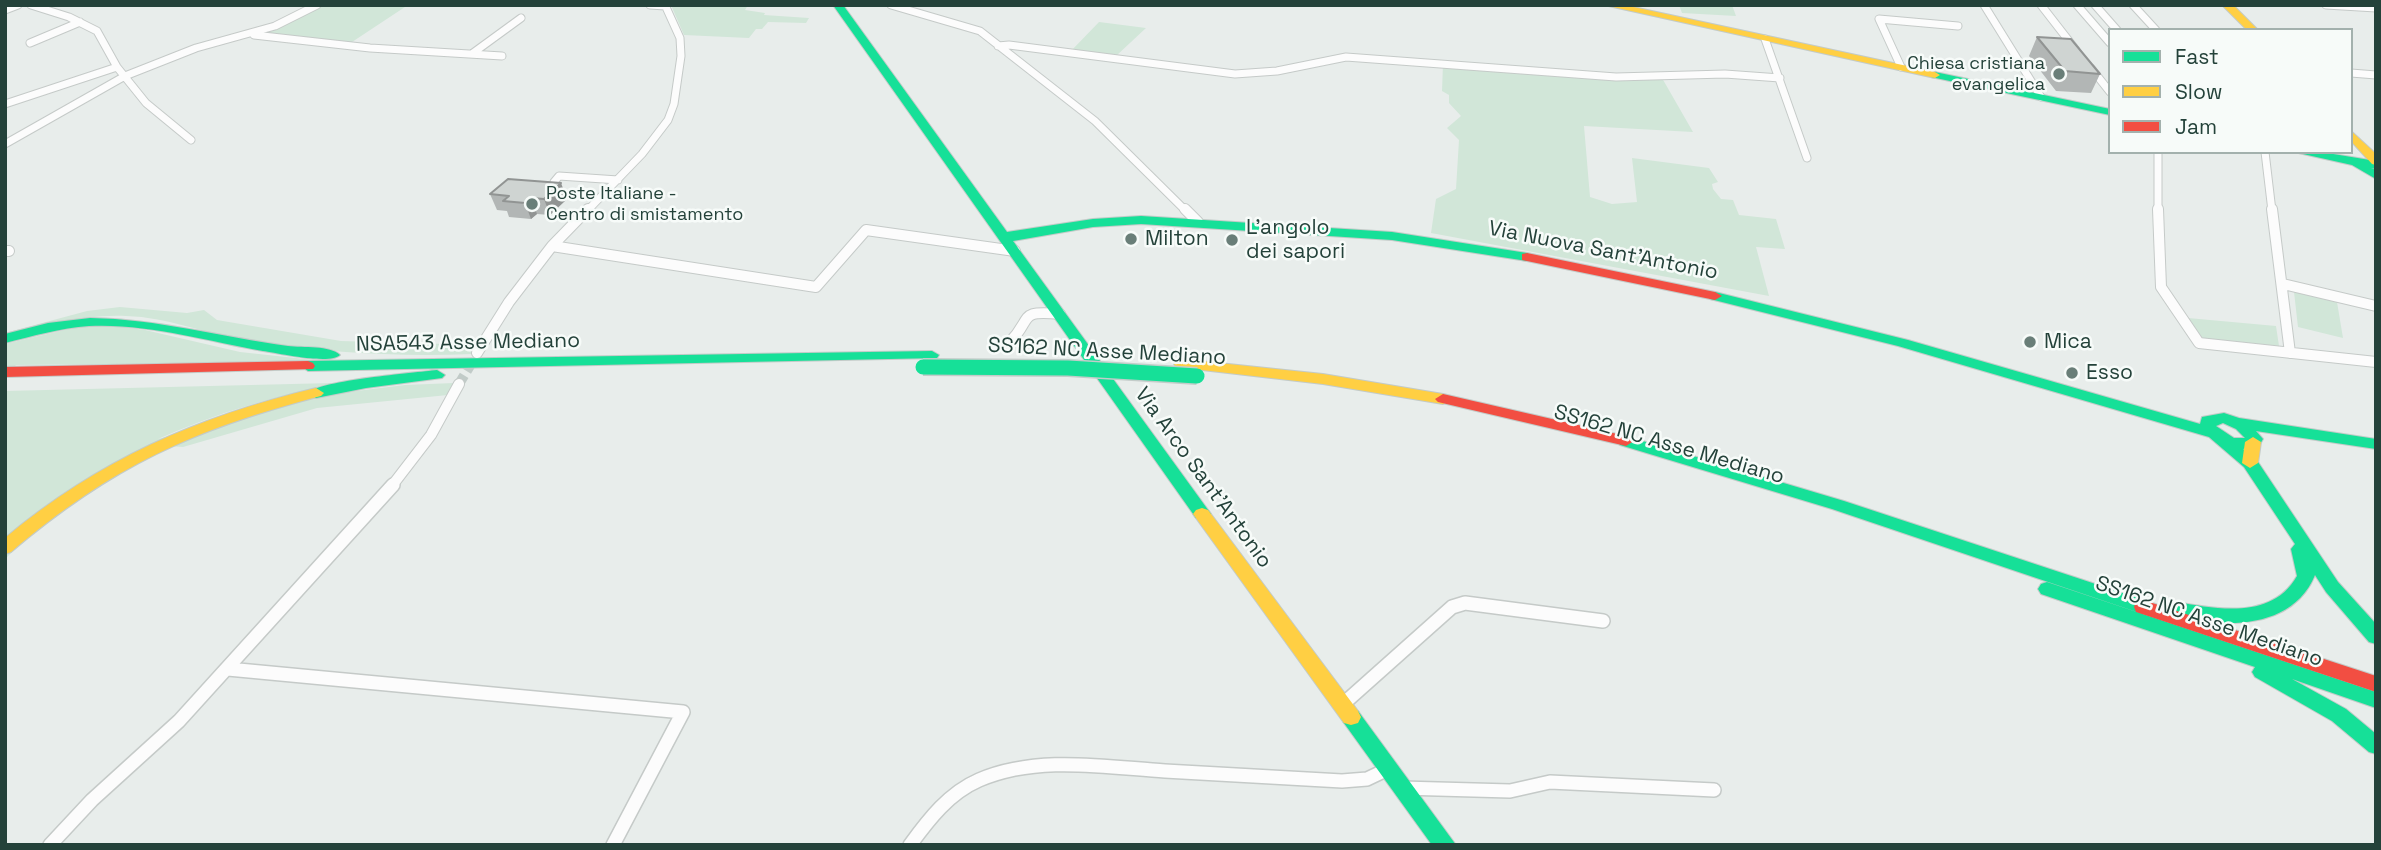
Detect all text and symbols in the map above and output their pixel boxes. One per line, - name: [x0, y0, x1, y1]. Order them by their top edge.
- legend: [2108, 28, 2353, 154]
- text: Fast: [2175, 43, 2219, 70]
- place label: Chiesa cristiana evangelica: [1907, 53, 2045, 96]
- marker: Chiesa cristiana evangelica: [2051, 66, 2067, 82]
- text: Slow: [2175, 78, 2223, 105]
- text: Jam: [2175, 113, 2217, 140]
- place label: Poste Italiane - Centro di smistamento: [546, 183, 743, 226]
- marker: Poste Italiane - Centro di smistamento: [524, 196, 540, 212]
- place label: L'angolo dei sapori: [1246, 215, 1345, 265]
- street label: Via Nuova Sant'Antonio: [1486, 216, 1720, 286]
- place label: Milton: [1145, 226, 1209, 252]
- marker: Milton: [1123, 231, 1139, 247]
- marker: L'angolo dei sapori: [1224, 232, 1240, 248]
- street label: NSA543 Asse Mediano: [356, 328, 580, 358]
- place label: Mica: [2044, 329, 2092, 355]
- street label: SS162 NC Asse Mediano: [987, 333, 1227, 371]
- marker: Mica: [2022, 334, 2038, 350]
- place label: Esso: [2086, 360, 2133, 386]
- marker: Esso: [2064, 365, 2080, 381]
- street label: Via Arco Sant'Antonio: [1129, 383, 1277, 573]
- street label: SS162 NC Asse Mediano: [1551, 400, 1787, 490]
- street label: SS162 NC Asse Mediano: [2092, 571, 2326, 673]

